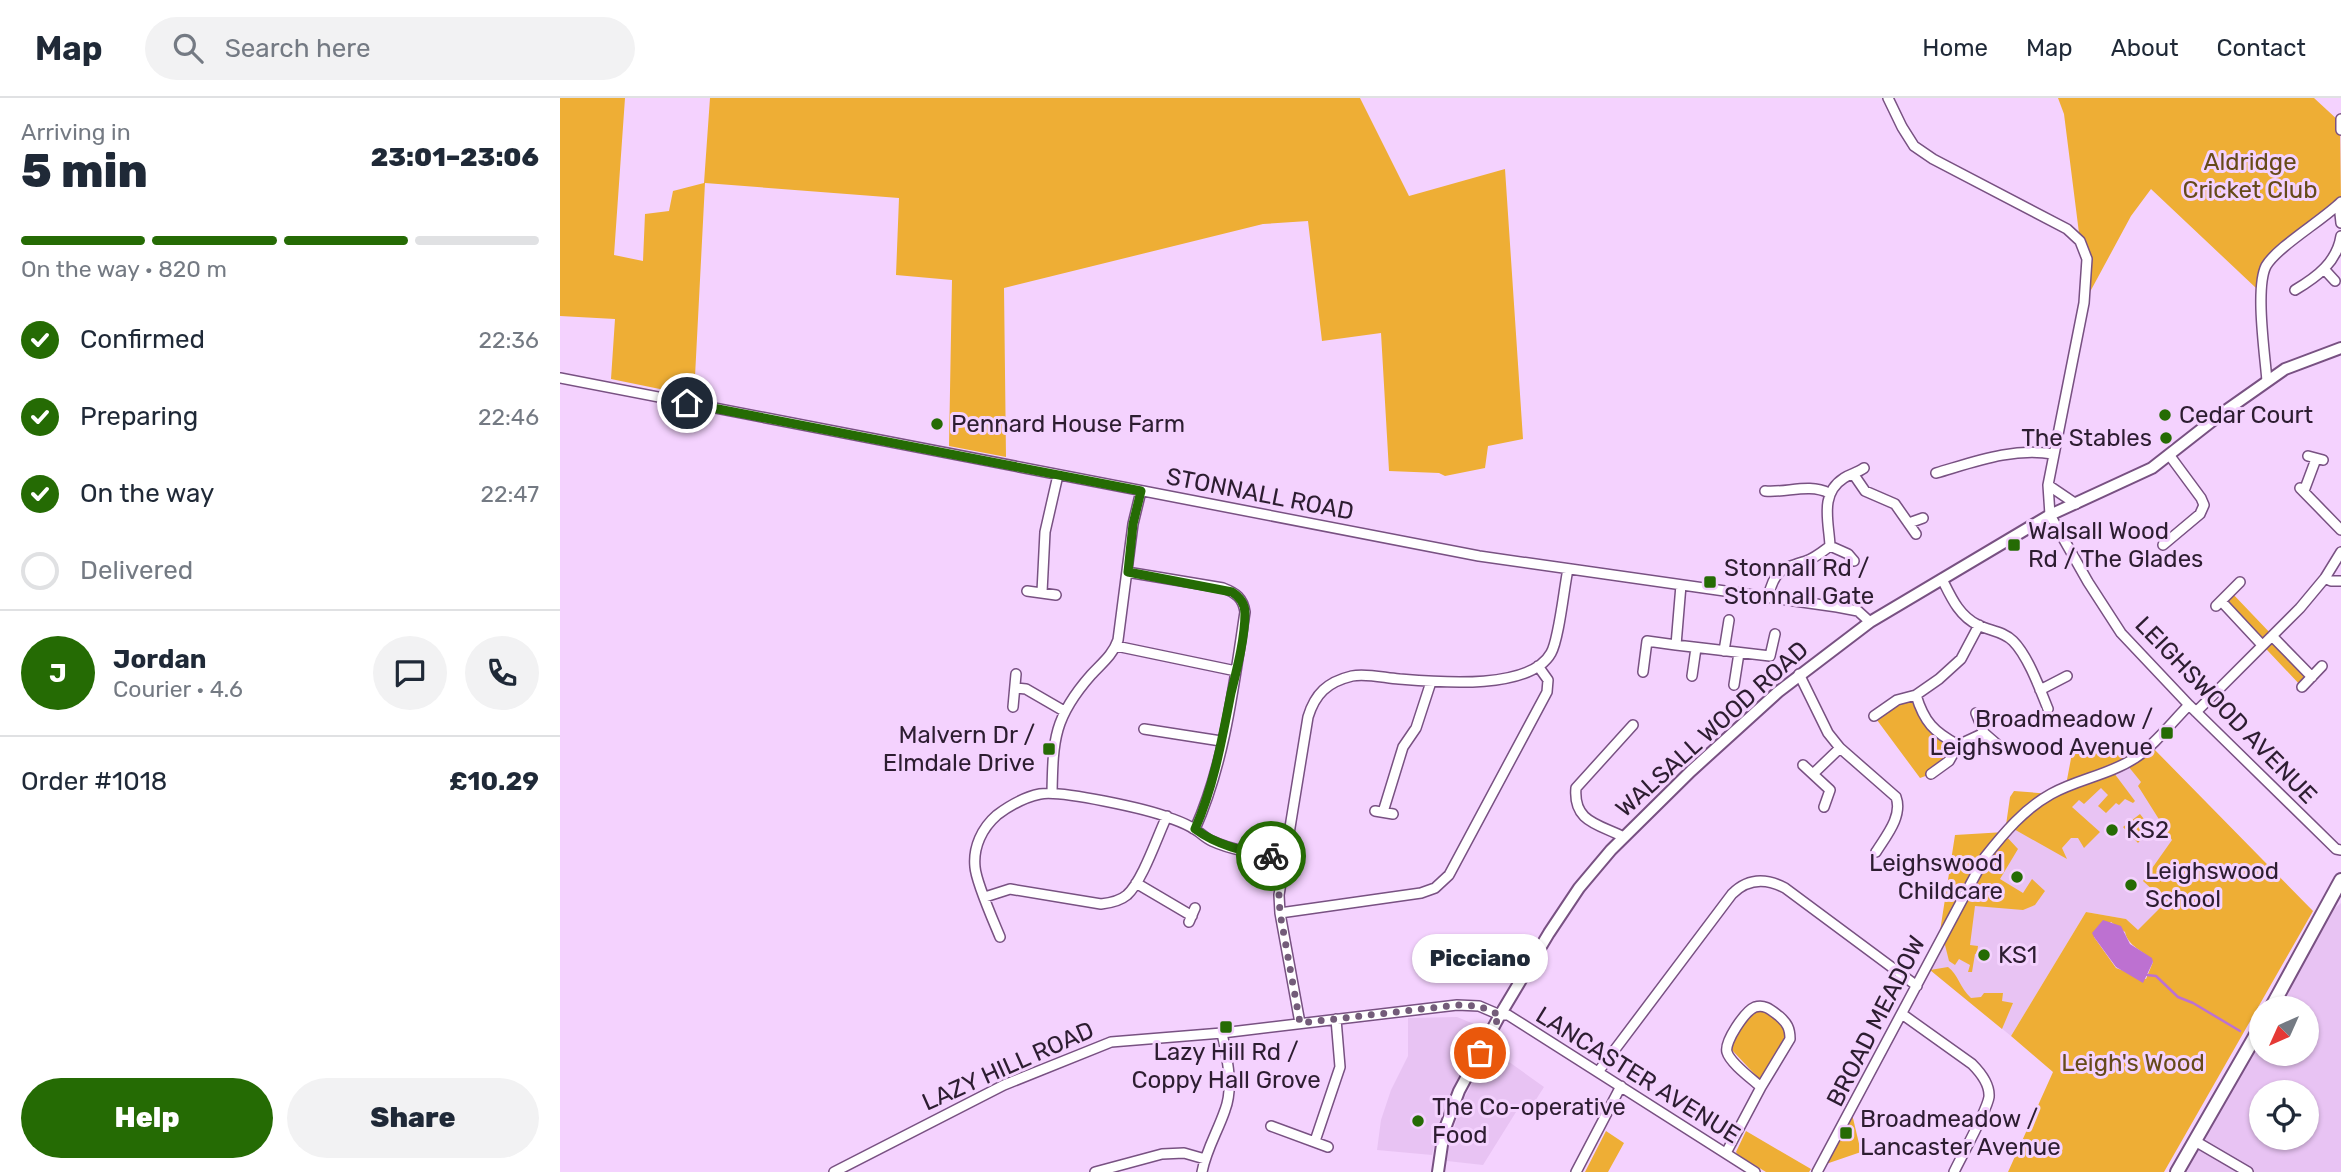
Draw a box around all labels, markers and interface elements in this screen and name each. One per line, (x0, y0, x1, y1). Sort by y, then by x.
search box (145, 17, 635, 80)
text: Map (35, 29, 103, 68)
icon: search (169, 29, 207, 67)
text: Search here (225, 33, 370, 64)
text: Home (1922, 34, 1988, 62)
text: Map (2026, 34, 2073, 62)
text: About (2111, 34, 2179, 62)
text: Contact (2217, 34, 2306, 62)
text: Arriving in (21, 118, 131, 146)
text: 23:01–23:06 (371, 142, 539, 173)
text: 5 min (21, 144, 148, 199)
park label: Aldridge Cricket Club (2182, 148, 2318, 204)
text: On the way · 820 m (21, 255, 227, 283)
icon: check (21, 321, 59, 359)
text: Confirmed (80, 324, 205, 355)
text: 22:36 (478, 326, 539, 354)
pin (657, 373, 717, 433)
icon: home (668, 384, 706, 422)
icon: check (21, 398, 59, 436)
text: Preparing (80, 401, 198, 432)
place label: Cedar Court (2179, 401, 2313, 429)
text: 22:46 (478, 403, 539, 431)
marker: Cedar Court (2157, 407, 2173, 423)
place label: Pennard House Farm (951, 410, 1185, 438)
marker: Pennard House Farm (929, 416, 945, 432)
place label: The Stables (2021, 424, 2152, 452)
marker: The Stables (2158, 430, 2174, 446)
street label: STONNALL ROAD (1164, 462, 1356, 526)
icon: check (21, 475, 59, 513)
text: On the way (80, 478, 214, 509)
text: 22:47 (480, 480, 539, 508)
place label: Walsall Wood Rd / The Glades (2028, 517, 2203, 573)
marker: Walsall Wood Rd / The Glades (2006, 537, 2022, 553)
place label: Stonnall Rd / Stonnall Gate (1724, 554, 1874, 610)
text: Delivered (80, 555, 193, 586)
marker: Stonnall Rd / Stonnall Gate (1702, 574, 1718, 590)
street label: LEIGHSWOOD AVENUE (2129, 611, 2323, 809)
street label: WALSALL WOOD ROAD (1610, 635, 1814, 823)
button: chat (373, 636, 447, 710)
button: phone (465, 636, 539, 710)
text: Jordan (113, 644, 206, 675)
text: J (49, 658, 67, 689)
text: Courier · 4.6 (113, 675, 243, 703)
place label: Broadmeadow / Leighswood Avenue (1930, 705, 2153, 761)
place label: Malvern Dr / Elmdale Drive (883, 721, 1035, 777)
marker: Broadmeadow / Leighswood Avenue (2159, 725, 2175, 741)
marker: Malvern Dr / Elmdale Drive (1041, 741, 1057, 757)
text: Order #1018 (21, 766, 167, 797)
text: £10.29 (449, 766, 539, 797)
place label: KS2 (2126, 816, 2169, 844)
courier (1236, 821, 1306, 891)
marker: KS2 (2104, 822, 2120, 838)
icon: bike (1252, 837, 1290, 875)
place label: Leighswood Childcare (1869, 849, 2003, 905)
place label: Leighswood School (2145, 857, 2279, 913)
marker: Leighswood Childcare (2009, 869, 2025, 885)
marker: Leighswood School (2123, 877, 2139, 893)
street label: BROAD MEADOW (1821, 931, 1931, 1111)
callout: Picciano (1412, 934, 1548, 983)
place label: KS1 (1998, 941, 2037, 969)
text: Picciano (1429, 944, 1531, 972)
marker: KS1 (1976, 947, 1992, 963)
north arrow (2249, 996, 2319, 1066)
map controls (2249, 996, 2319, 1150)
street label: LANCASTER AVENUE (1531, 1001, 1745, 1149)
street label: LAZY HILL ROAD (918, 1016, 1098, 1116)
marker: Lazy Hill Rd / Coppy Hall Grove (1218, 1019, 1234, 1035)
pin (1450, 1023, 1510, 1083)
icon: bag (1461, 1034, 1499, 1072)
place label: Lazy Hill Rd / Coppy Hall Grove (1131, 1038, 1321, 1094)
park label: Leigh's Wood (2061, 1049, 2205, 1077)
button: Help (21, 1078, 273, 1158)
button: Share (287, 1078, 539, 1158)
button: locate (2249, 1080, 2319, 1150)
place label: The Co-operative Food (1432, 1093, 1626, 1149)
place label: Broadmeadow / Lancaster Avenue (1860, 1105, 2061, 1161)
marker: The Co-operative Food (1410, 1113, 1426, 1129)
marker: Broadmeadow / Lancaster Avenue (1838, 1125, 1854, 1141)

